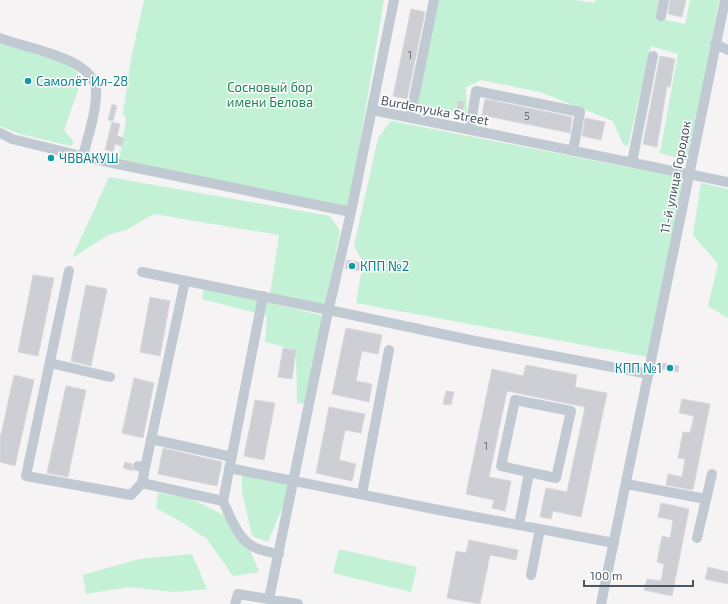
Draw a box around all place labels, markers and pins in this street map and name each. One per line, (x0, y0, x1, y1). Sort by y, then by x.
place label: Самолёт Ил-28 (36, 73, 128, 89)
marker: Самолёт Ил-28 (23, 76, 33, 86)
place label: ЧВВАКУШ (59, 150, 119, 166)
marker: ЧВВАКУШ (46, 153, 56, 163)
place label: КПП №2 (360, 258, 409, 274)
marker: КПП №2 (347, 261, 357, 271)
place label: КПП №1 (615, 360, 662, 376)
marker: КПП №1 (665, 363, 675, 373)

